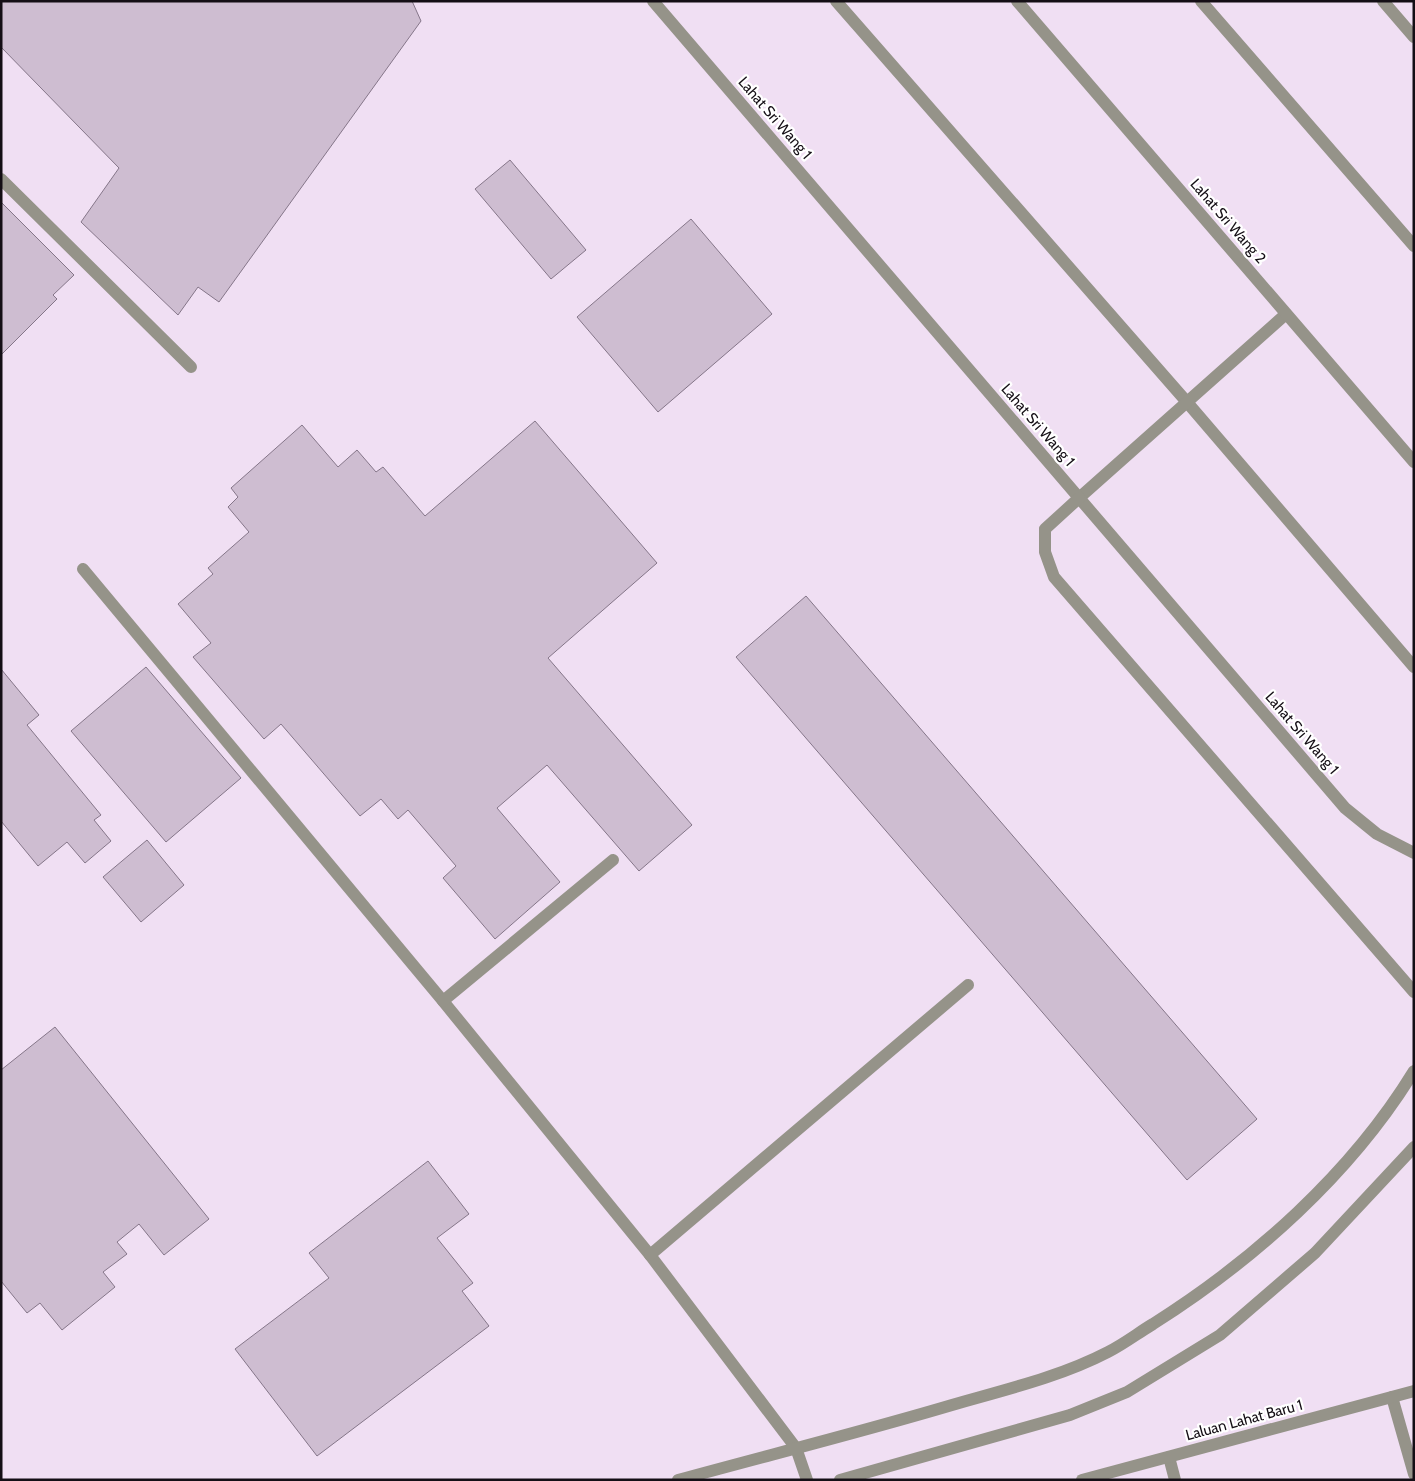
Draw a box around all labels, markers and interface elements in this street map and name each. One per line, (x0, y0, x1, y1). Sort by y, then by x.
street label: Lahat Sri Wang 1 (734, 73, 816, 163)
street label: Lahat Sri Wang 2 (1186, 175, 1270, 267)
street label: Lahat Sri Wang 1 (997, 380, 1079, 470)
street label: Lahat Sri Wang 1 (1261, 688, 1343, 778)
street label: Laluan Lahat Baru 1 (1184, 1396, 1304, 1444)

